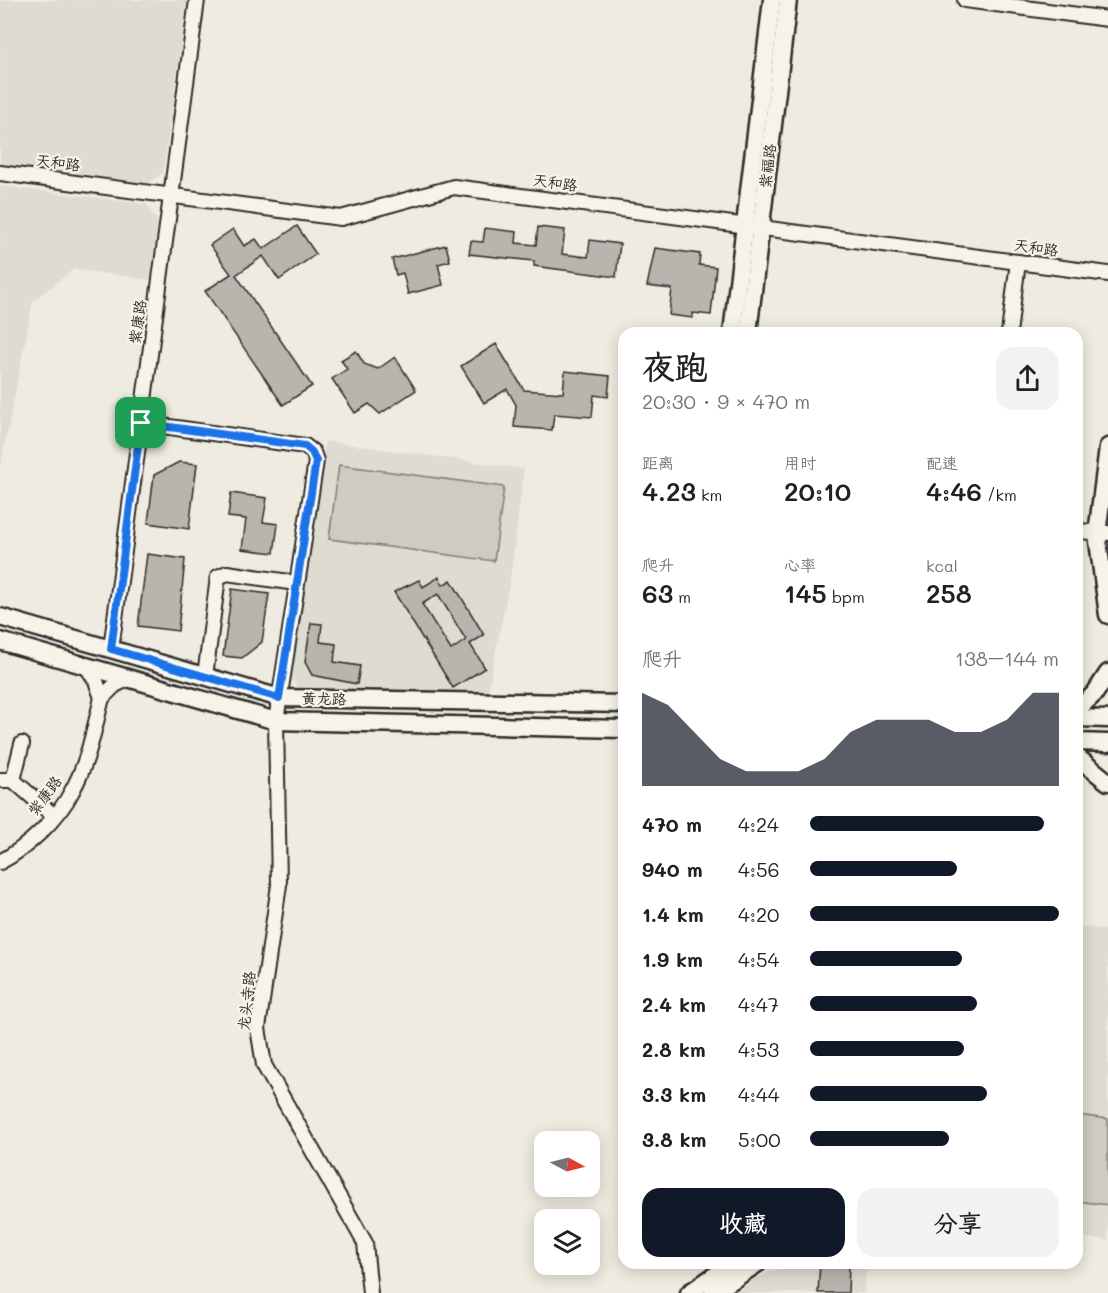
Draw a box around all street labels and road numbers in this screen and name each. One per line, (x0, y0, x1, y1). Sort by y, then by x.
street label: 紫福路 (754, 142, 780, 189)
street label: 天和路 (35, 149, 82, 175)
street label: 天和路 (531, 169, 579, 195)
street label: 天和路 (1012, 234, 1060, 260)
street label: 紫康路 (124, 298, 150, 346)
street label: 黄龙路 (301, 688, 347, 708)
street label: 紫康路 (23, 771, 66, 819)
street label: 龙头寺路 (233, 970, 259, 1032)

